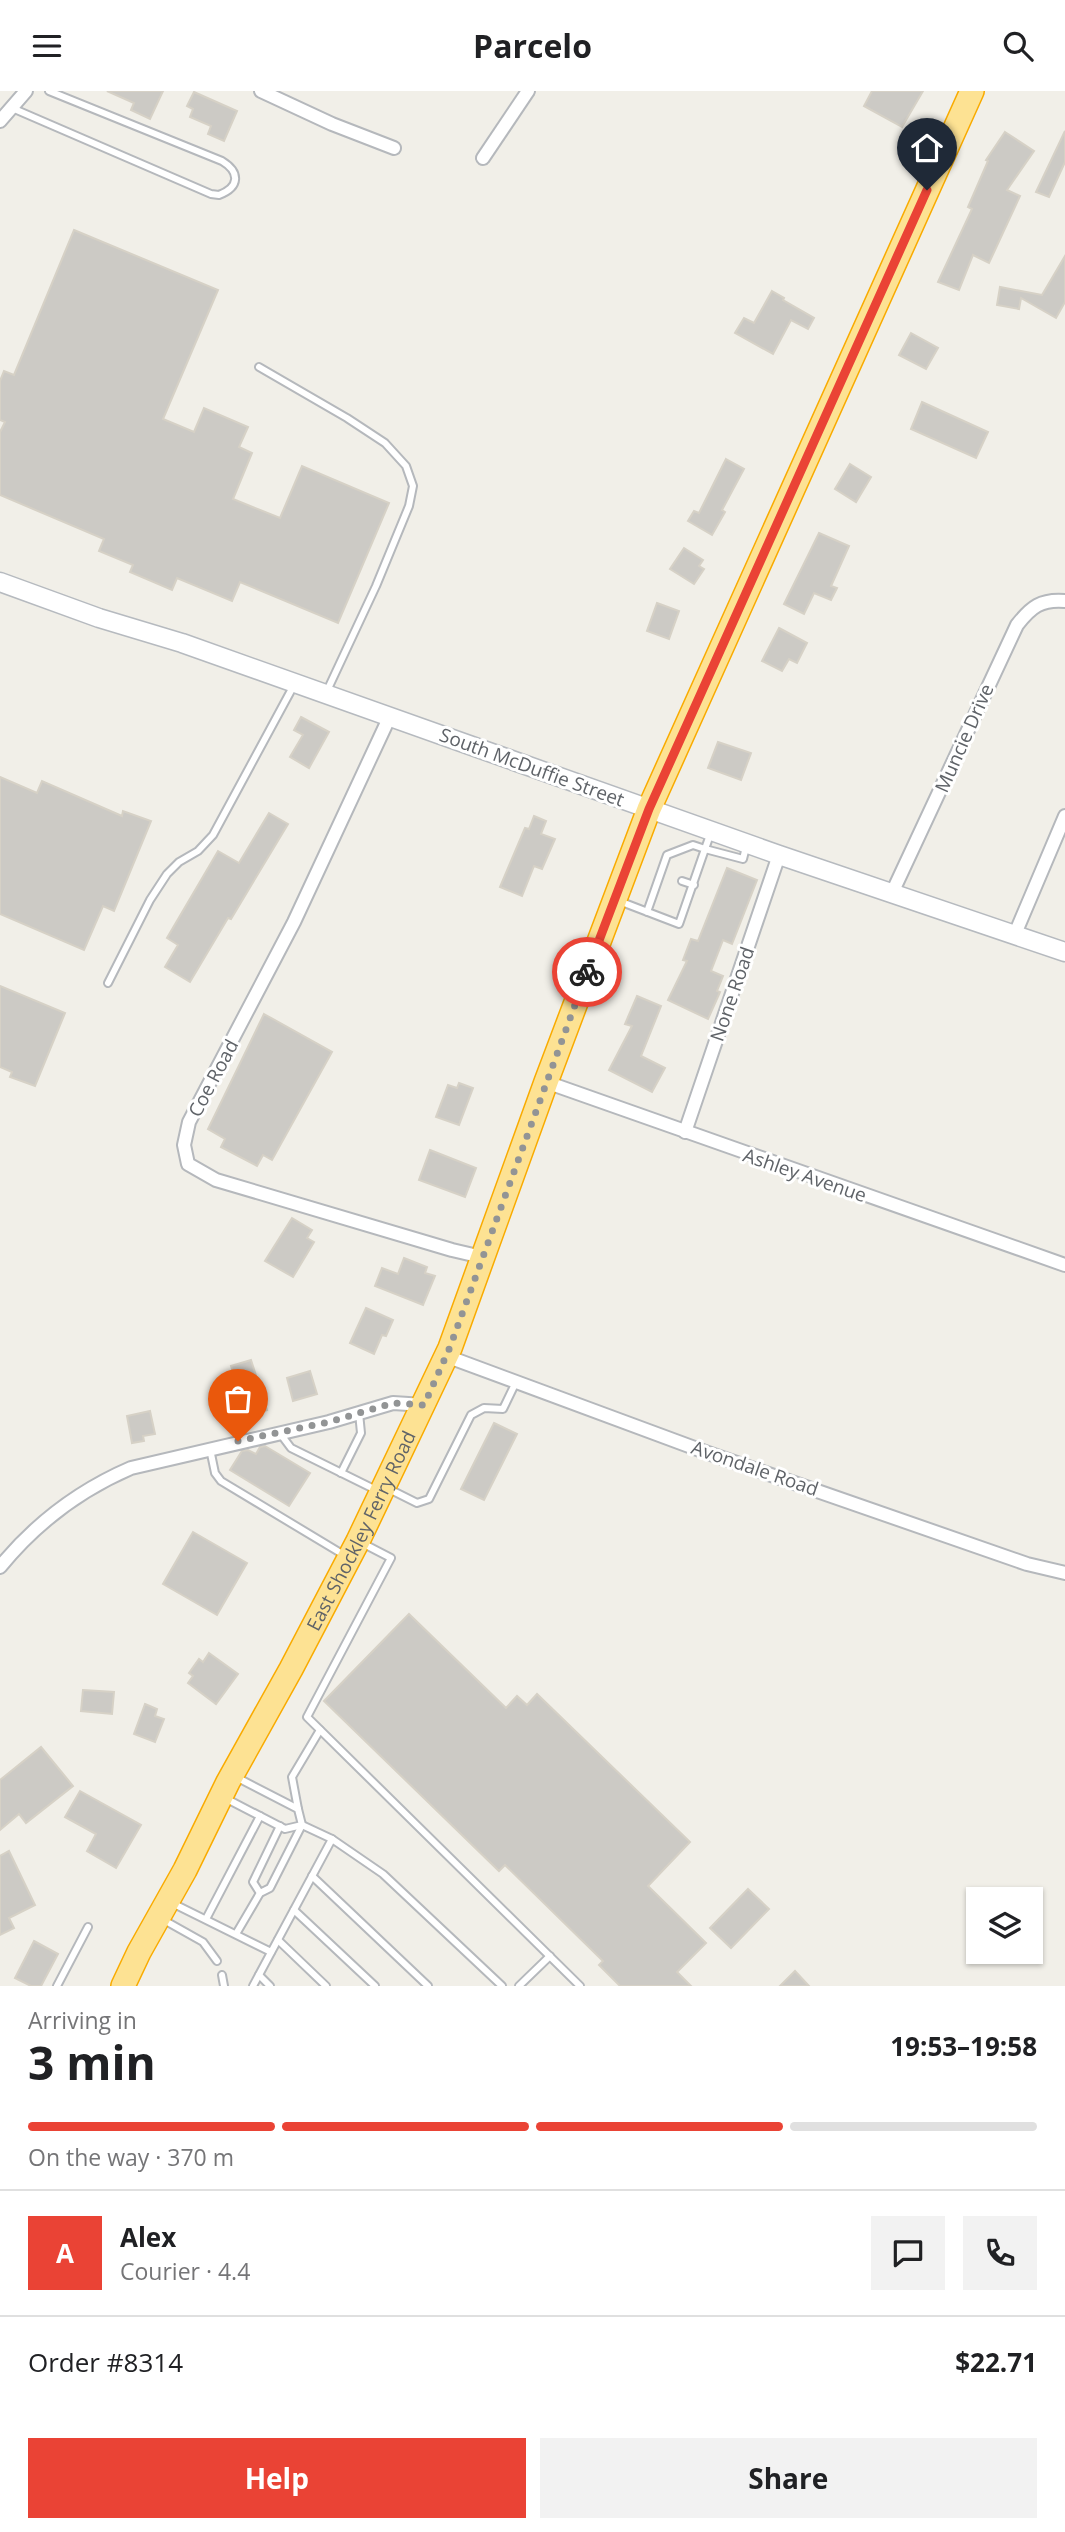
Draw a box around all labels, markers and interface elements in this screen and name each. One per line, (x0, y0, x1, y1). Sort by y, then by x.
text: Parcelo (473, 24, 592, 67)
icon: menu (28, 27, 66, 65)
icon: search (999, 27, 1037, 65)
pin (897, 118, 957, 190)
icon: home (908, 129, 946, 167)
street label: Muncie Drive (928, 680, 1000, 796)
street label: South McDuffie Street (436, 721, 628, 813)
courier (552, 937, 622, 1007)
street label: None Road (704, 943, 760, 1045)
icon: bike (568, 953, 606, 991)
street label: Coe Road (182, 1035, 244, 1121)
street label: Ashley Avenue (740, 1142, 870, 1208)
pin (208, 1369, 268, 1441)
icon: bag (219, 1380, 257, 1418)
street label: East Shockley Ferry Road (300, 1426, 422, 1635)
street label: Avondale Road (688, 1434, 822, 1502)
map controls (966, 1887, 1043, 1964)
button: layers (966, 1887, 1043, 1964)
text: Arriving in (28, 2004, 137, 2036)
text: 19:53–19:58 (890, 2028, 1037, 2064)
text: 3 min (28, 2031, 156, 2093)
text: On the way · 370 m (28, 2141, 234, 2173)
button: chat (871, 2216, 945, 2290)
button: phone (963, 2216, 1037, 2290)
text: Alex (120, 2219, 176, 2255)
text: A (56, 2235, 74, 2271)
text: Courier · 4.4 (120, 2255, 250, 2287)
text: Order #8314 (28, 2344, 183, 2380)
text: $22.71 (955, 2344, 1037, 2380)
button: Help (28, 2438, 526, 2518)
button: Share (540, 2438, 1037, 2518)

